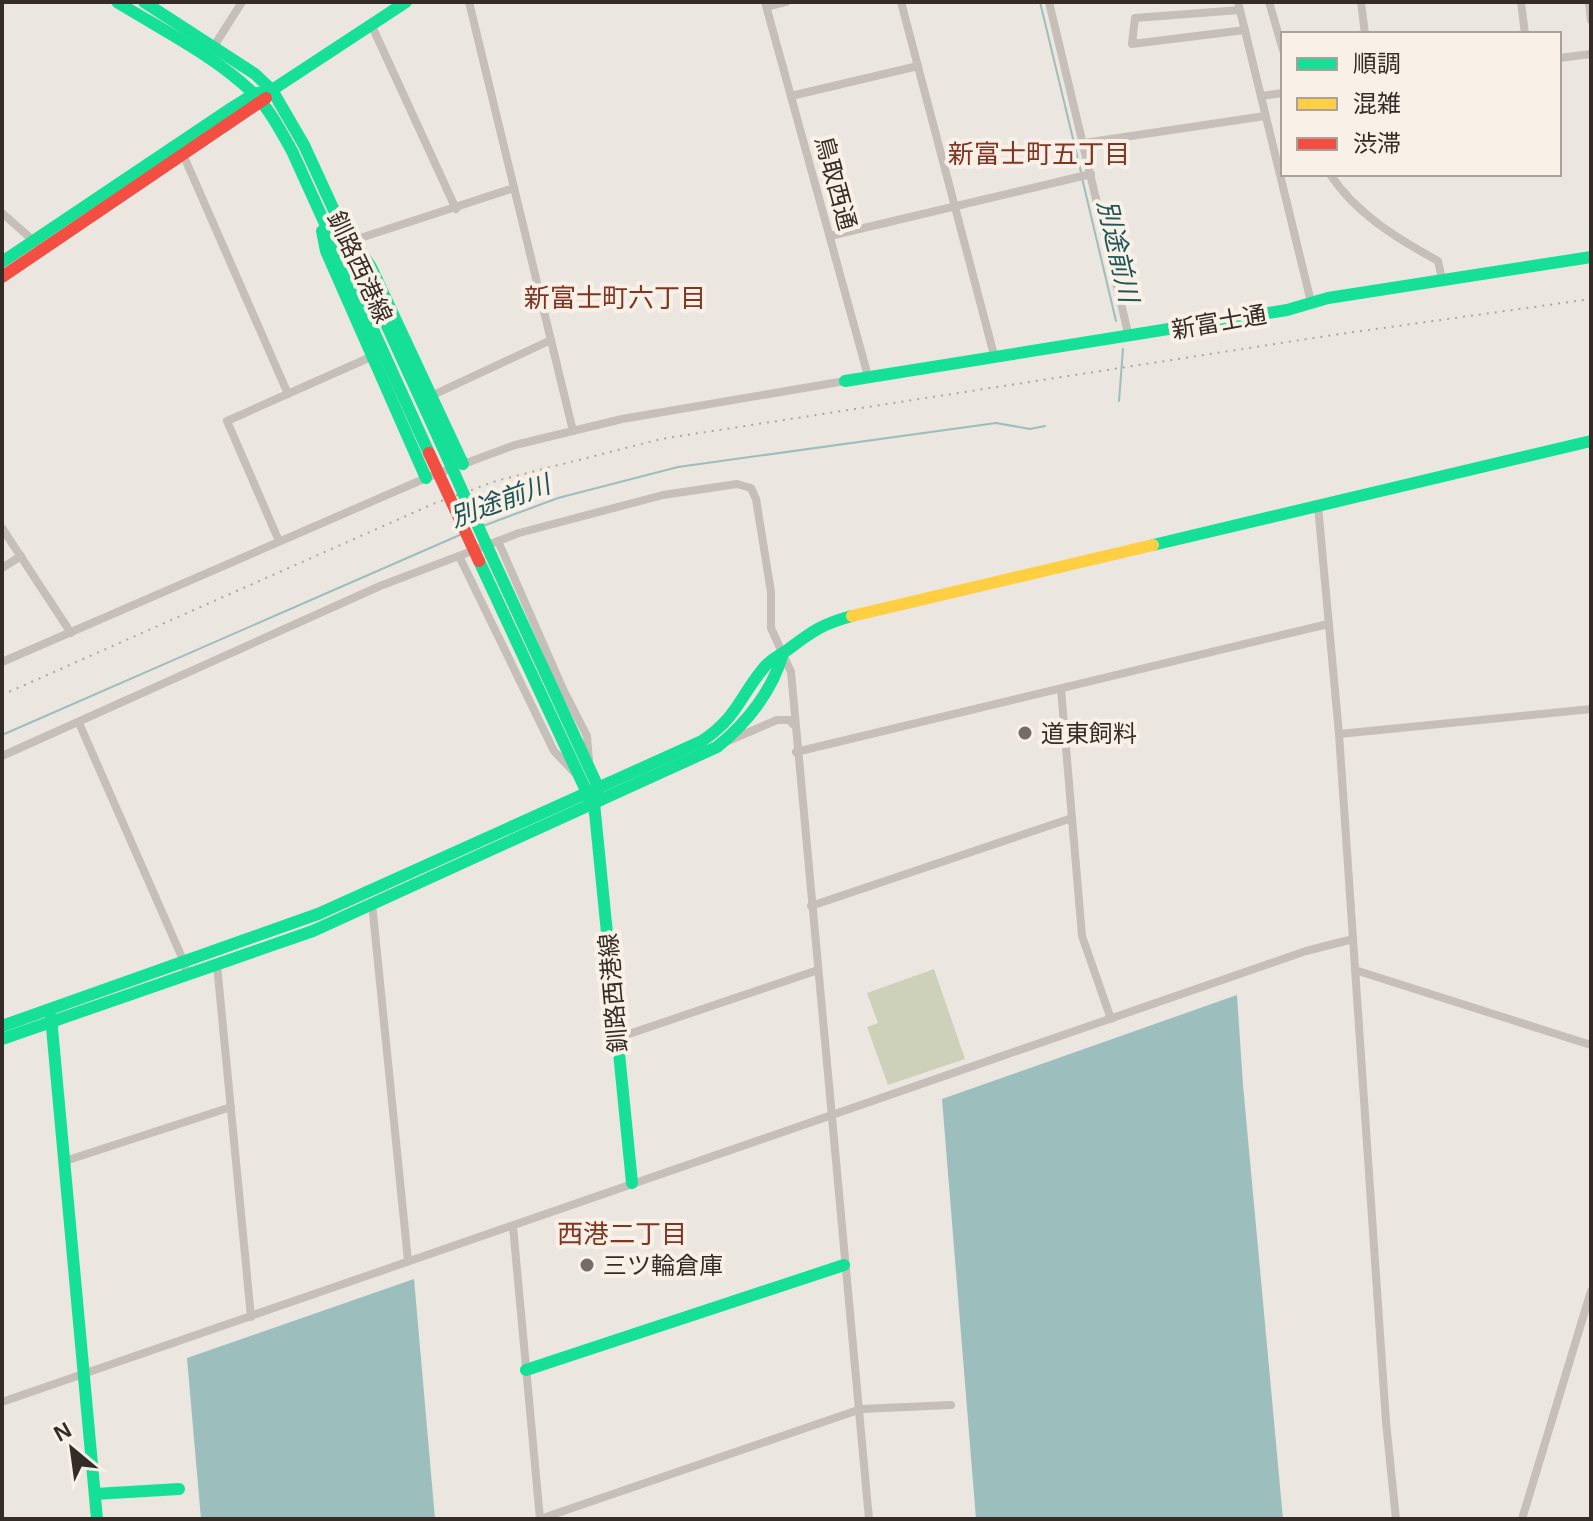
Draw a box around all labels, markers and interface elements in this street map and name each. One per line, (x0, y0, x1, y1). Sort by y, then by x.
legend (1281, 32, 1561, 176)
text: 順調 (1353, 50, 1401, 77)
text: 混雑 (1353, 90, 1401, 117)
text: 渋滞 (1353, 130, 1401, 157)
street label: 鳥取西通 (811, 133, 861, 233)
district label: 新富士町五丁目 (948, 139, 1130, 169)
water label: 別途前川 (1092, 197, 1145, 308)
street label: 釧路西港線 (322, 207, 398, 327)
district label: 新富士町六丁目 (524, 283, 706, 313)
street label: 新富士通 (1169, 300, 1269, 344)
water label: 別途前川 (446, 468, 557, 533)
place label: 道東飼料 (1041, 720, 1137, 747)
marker: 道東飼料 (1016, 724, 1034, 742)
street label: 釧路西港線 (594, 932, 632, 1054)
district label: 西港二丁目 (557, 1219, 687, 1249)
place label: 三ツ輪倉庫 (603, 1252, 723, 1279)
marker: 三ツ輪倉庫 (578, 1256, 596, 1274)
north arrow (32, 1409, 112, 1489)
text: N (50, 1417, 76, 1447)

